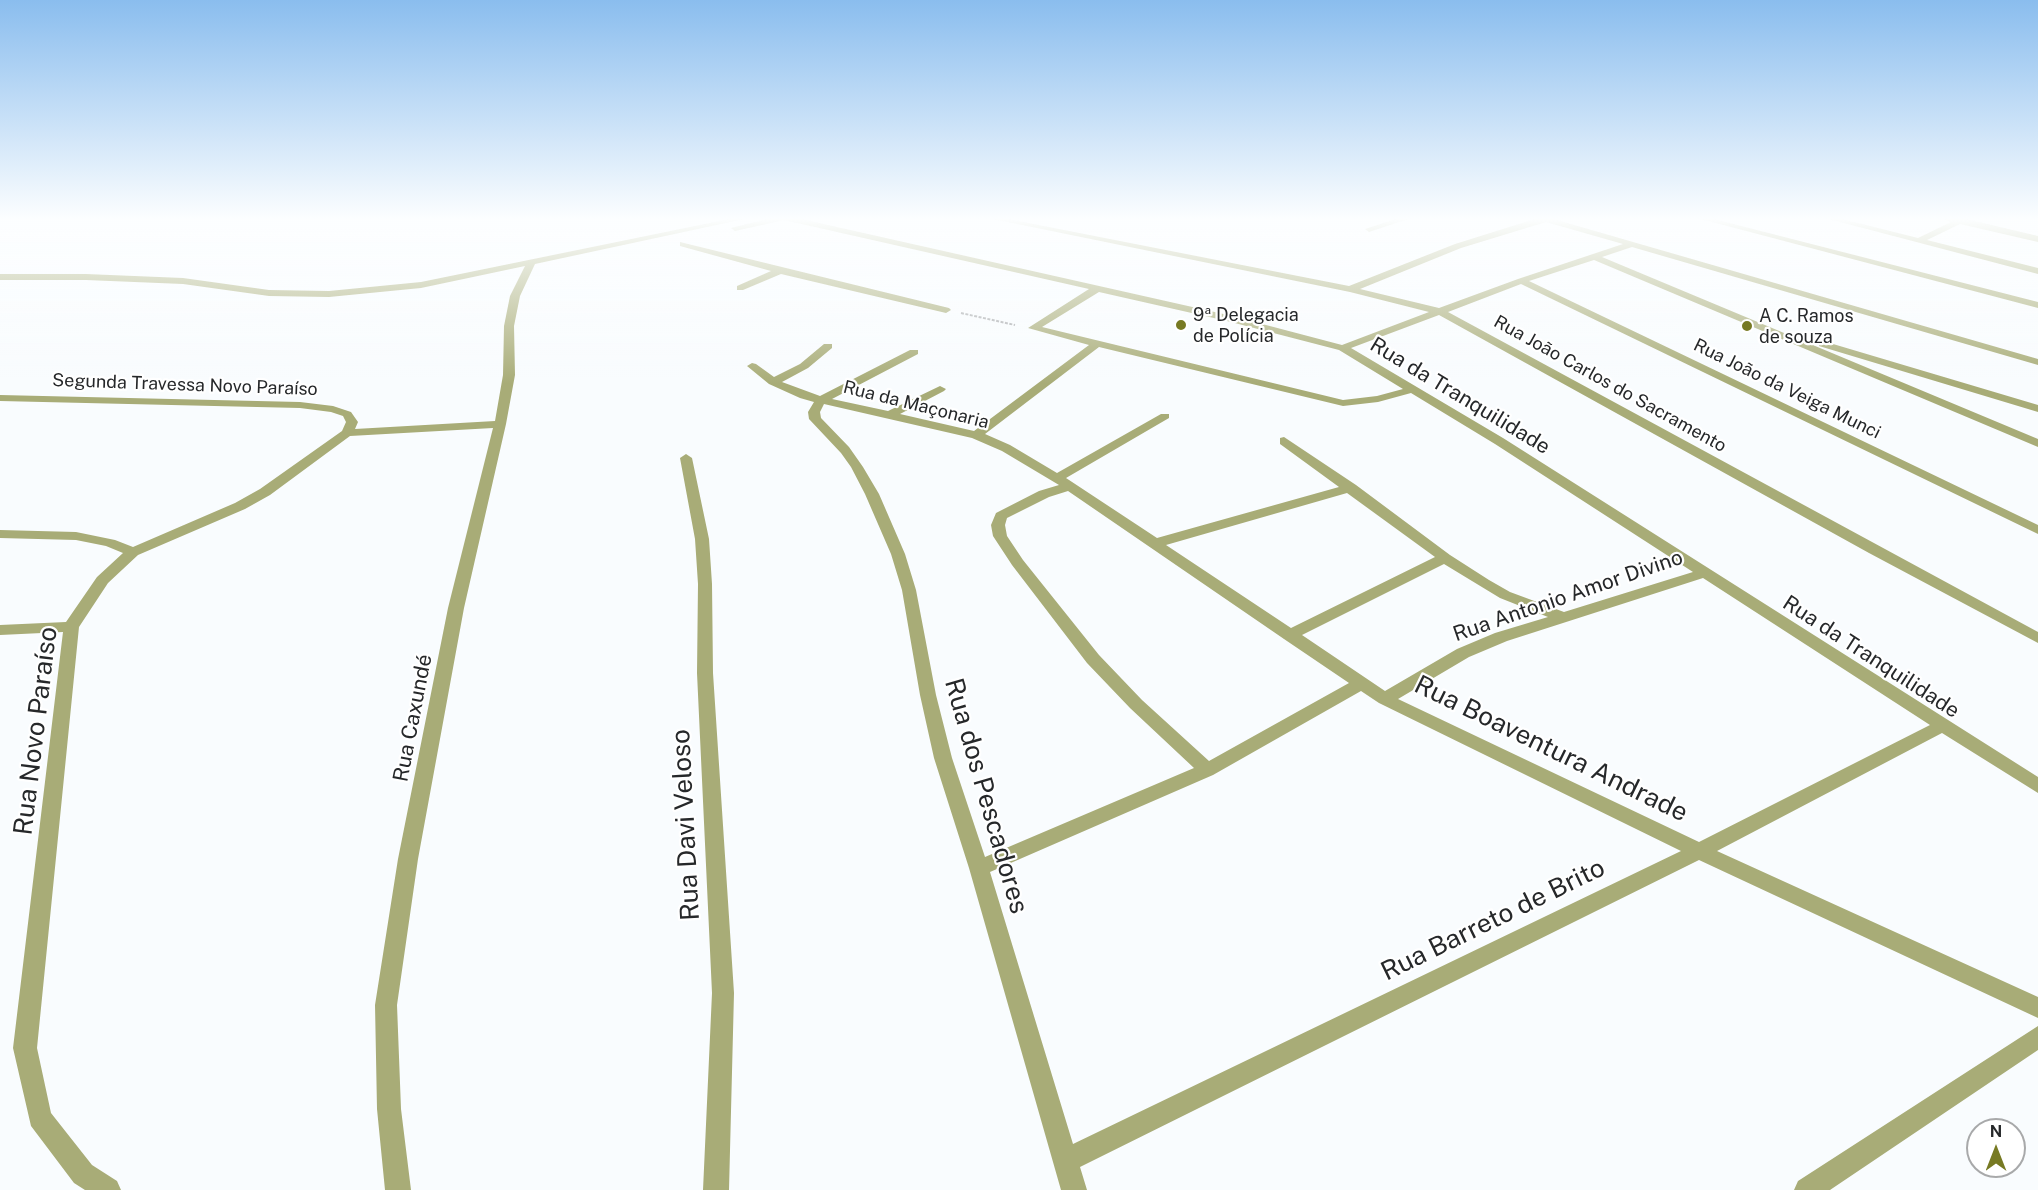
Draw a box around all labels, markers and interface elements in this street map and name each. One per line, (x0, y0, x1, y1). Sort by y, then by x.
place label: 9ª Delegacia de Polícia (1193, 304, 1299, 346)
place label: A C. Ramos de souza (1759, 305, 1854, 348)
street label: Rua João Carlos do Sacramento (1490, 311, 1730, 457)
marker: 9ª Delegacia de Polícia (1174, 318, 1188, 332)
marker: A C. Ramos de souza (1740, 319, 1754, 333)
street label: Rua da Tranquilidade (1365, 332, 1555, 460)
street label: Rua João da Veiga Munci (1690, 334, 1884, 444)
street label: Segunda Travessa Novo Paraíso (52, 370, 318, 400)
street label: Rua da Maçonaria (841, 376, 991, 434)
street label: Rua Antonio Amor Divino (1450, 545, 1686, 647)
street label: Rua da Tranquilidade (1778, 590, 1964, 724)
street label: Rua Novo Paraíso (8, 625, 64, 837)
street label: Rua Caxundé (388, 652, 438, 784)
street label: Rua Boaventura Andrade (1409, 669, 1693, 829)
street label: Rua dos Pescadores (937, 675, 1035, 917)
street label: Rua Davi Veloso (665, 728, 707, 922)
street label: Rua Barreto de Brito (1376, 852, 1610, 988)
north arrow (1966, 1118, 2026, 1178)
text: N (1990, 1122, 2002, 1141)

